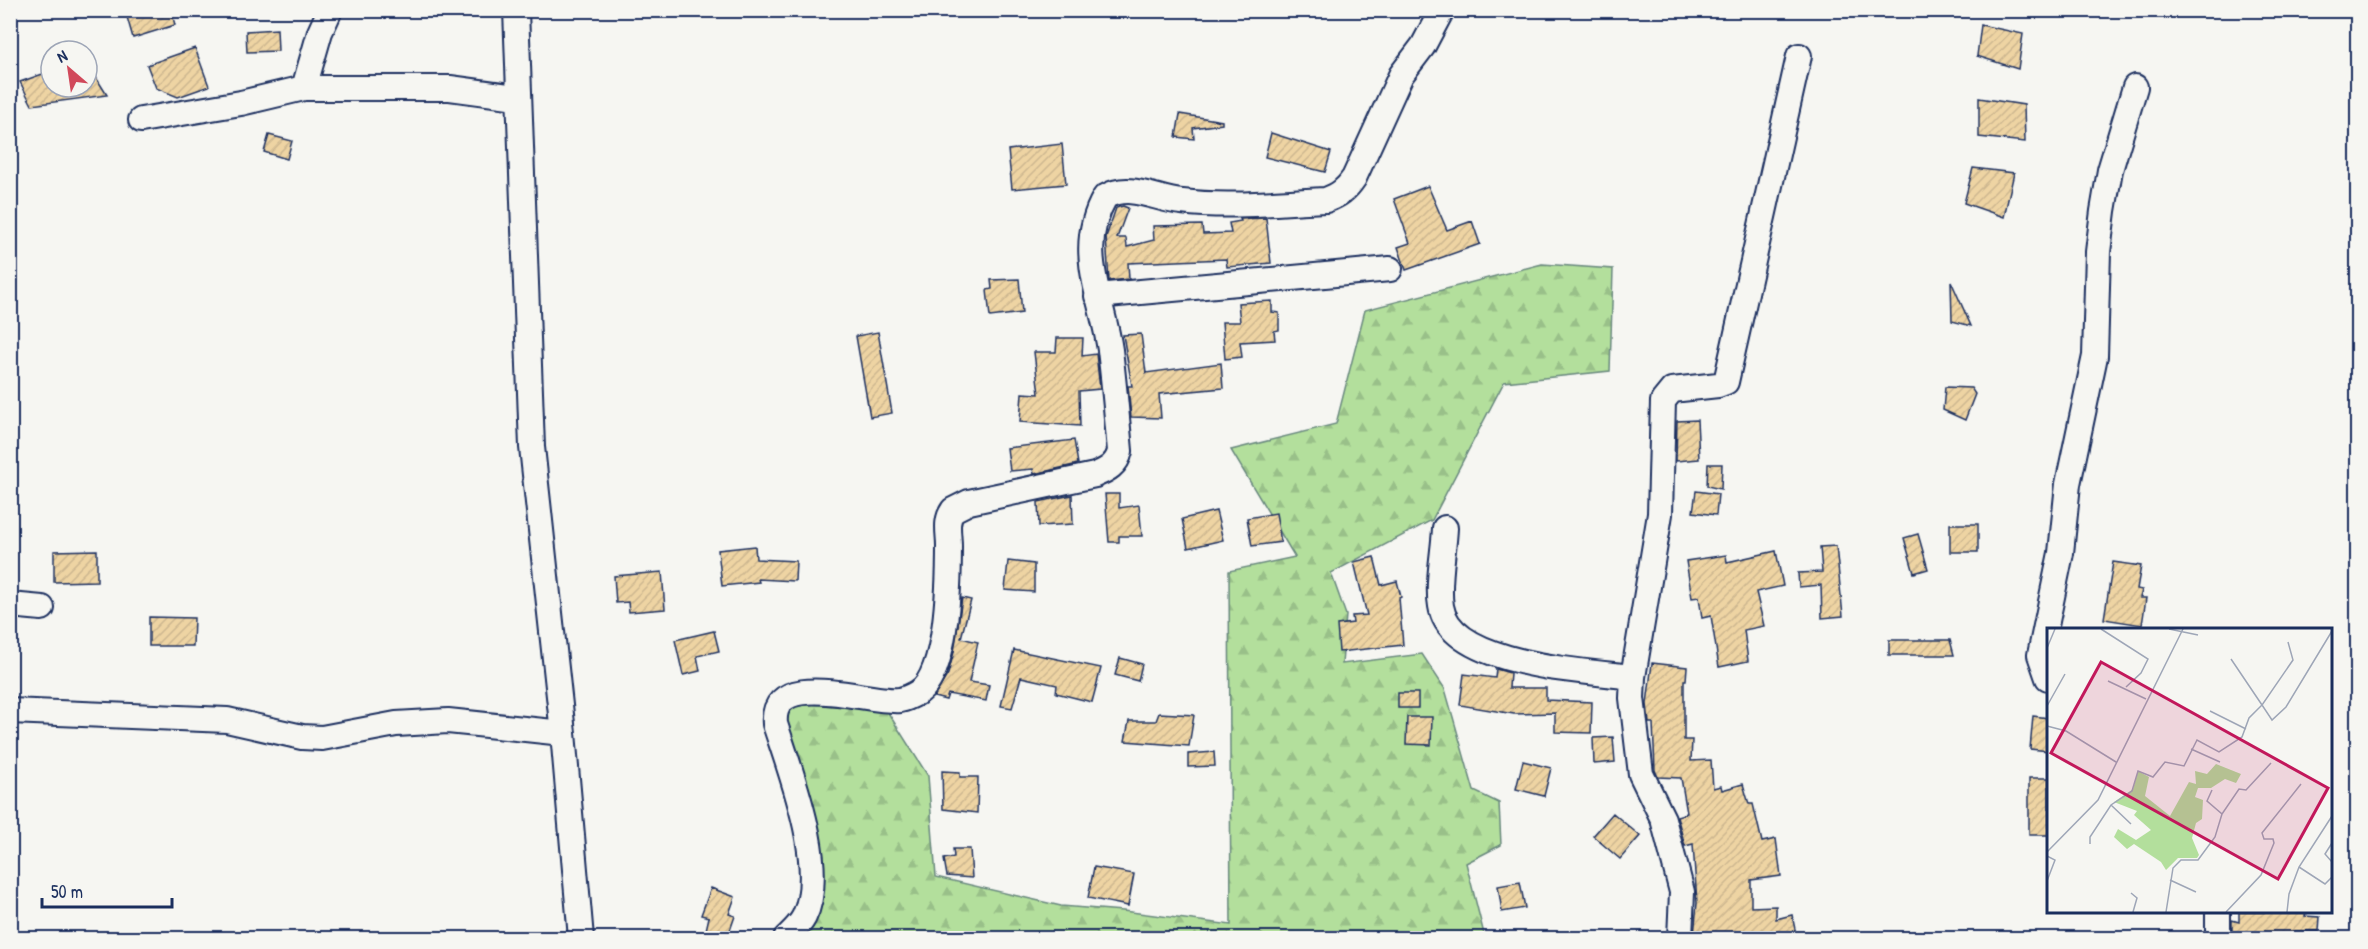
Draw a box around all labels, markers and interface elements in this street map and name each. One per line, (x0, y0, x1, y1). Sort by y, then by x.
north arrow (39, 39, 99, 99)
text: N (53, 44, 71, 68)
inset map (2047, 628, 2332, 913)
scale bar (42, 871, 172, 909)
text: 50 m (51, 879, 83, 904)

